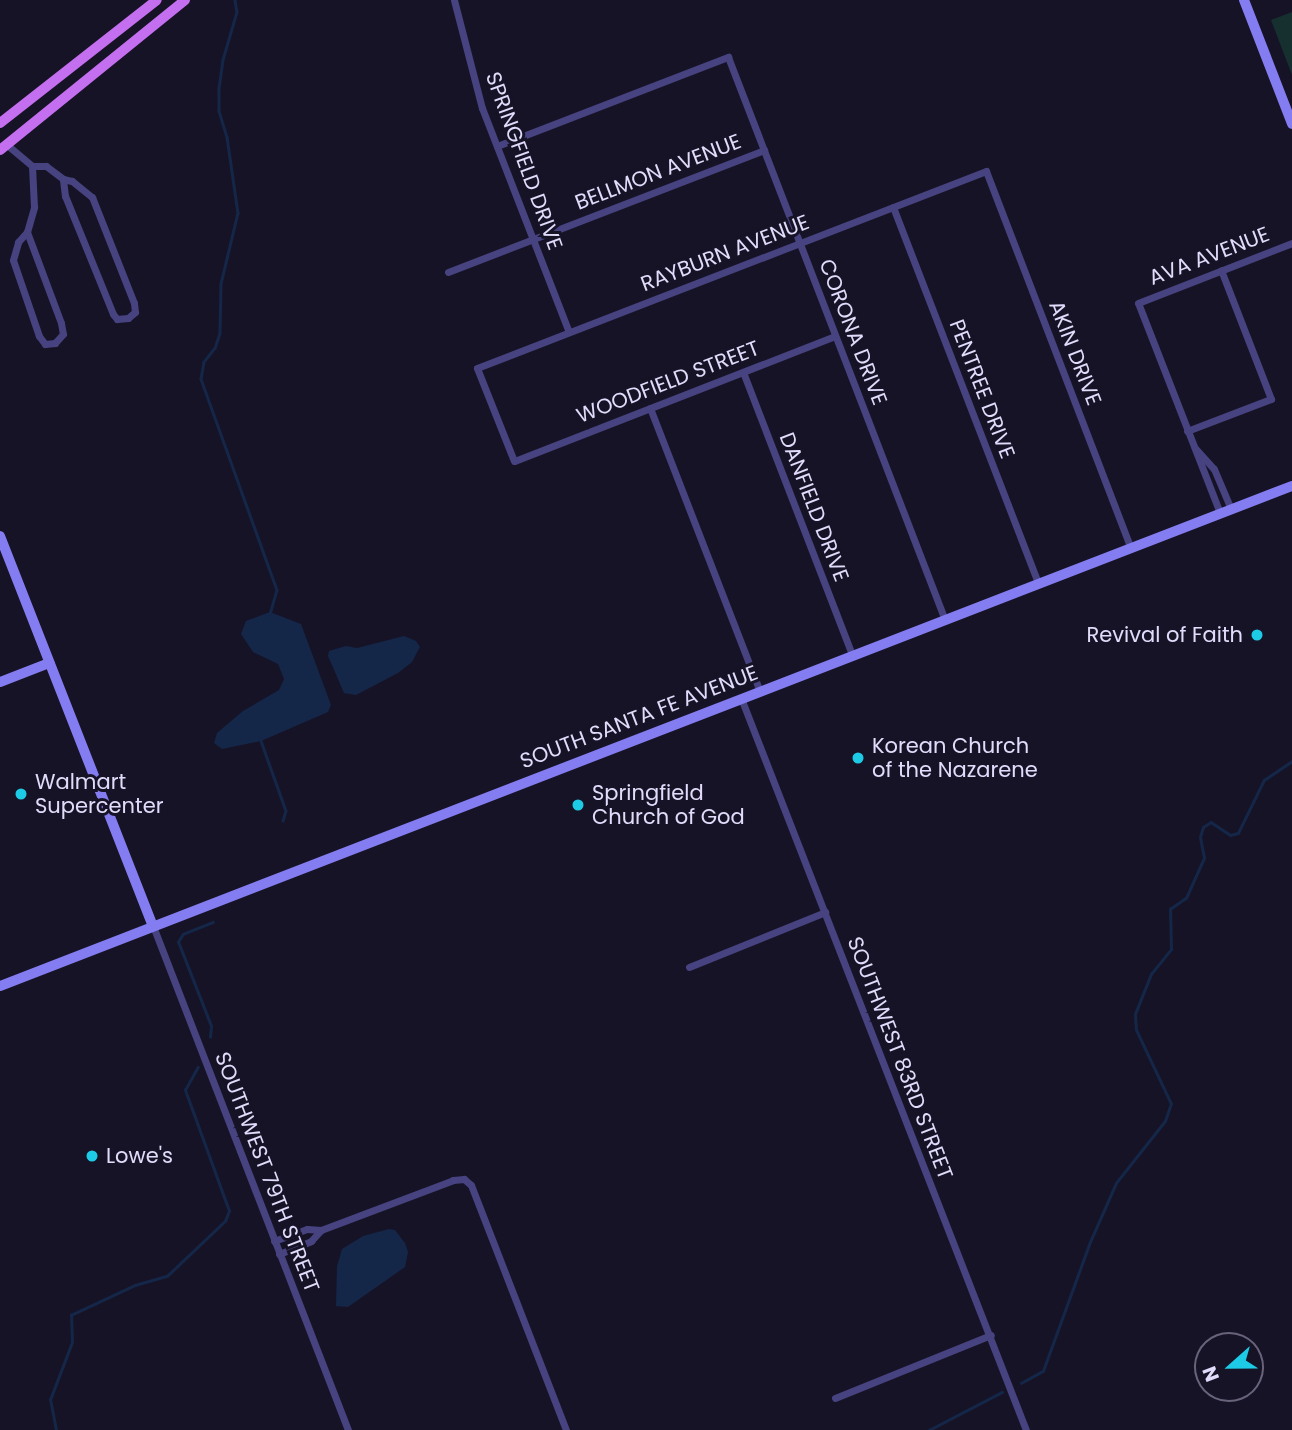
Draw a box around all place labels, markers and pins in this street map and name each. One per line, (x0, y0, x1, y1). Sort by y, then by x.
place label: Revival of Faith (1087, 622, 1243, 648)
marker: Revival of Faith (1249, 627, 1265, 643)
place label: Korean Church of the Nazarene (872, 733, 1038, 783)
marker: Korean Church of the Nazarene (850, 750, 866, 766)
place label: Walmart Supercenter (35, 769, 164, 819)
place label: Springfield Church of God (592, 780, 745, 830)
marker: Walmart Supercenter (13, 786, 29, 802)
marker: Springfield Church of God (570, 797, 586, 813)
place label: Lowe's (106, 1143, 173, 1169)
marker: Lowe's (84, 1148, 100, 1164)

